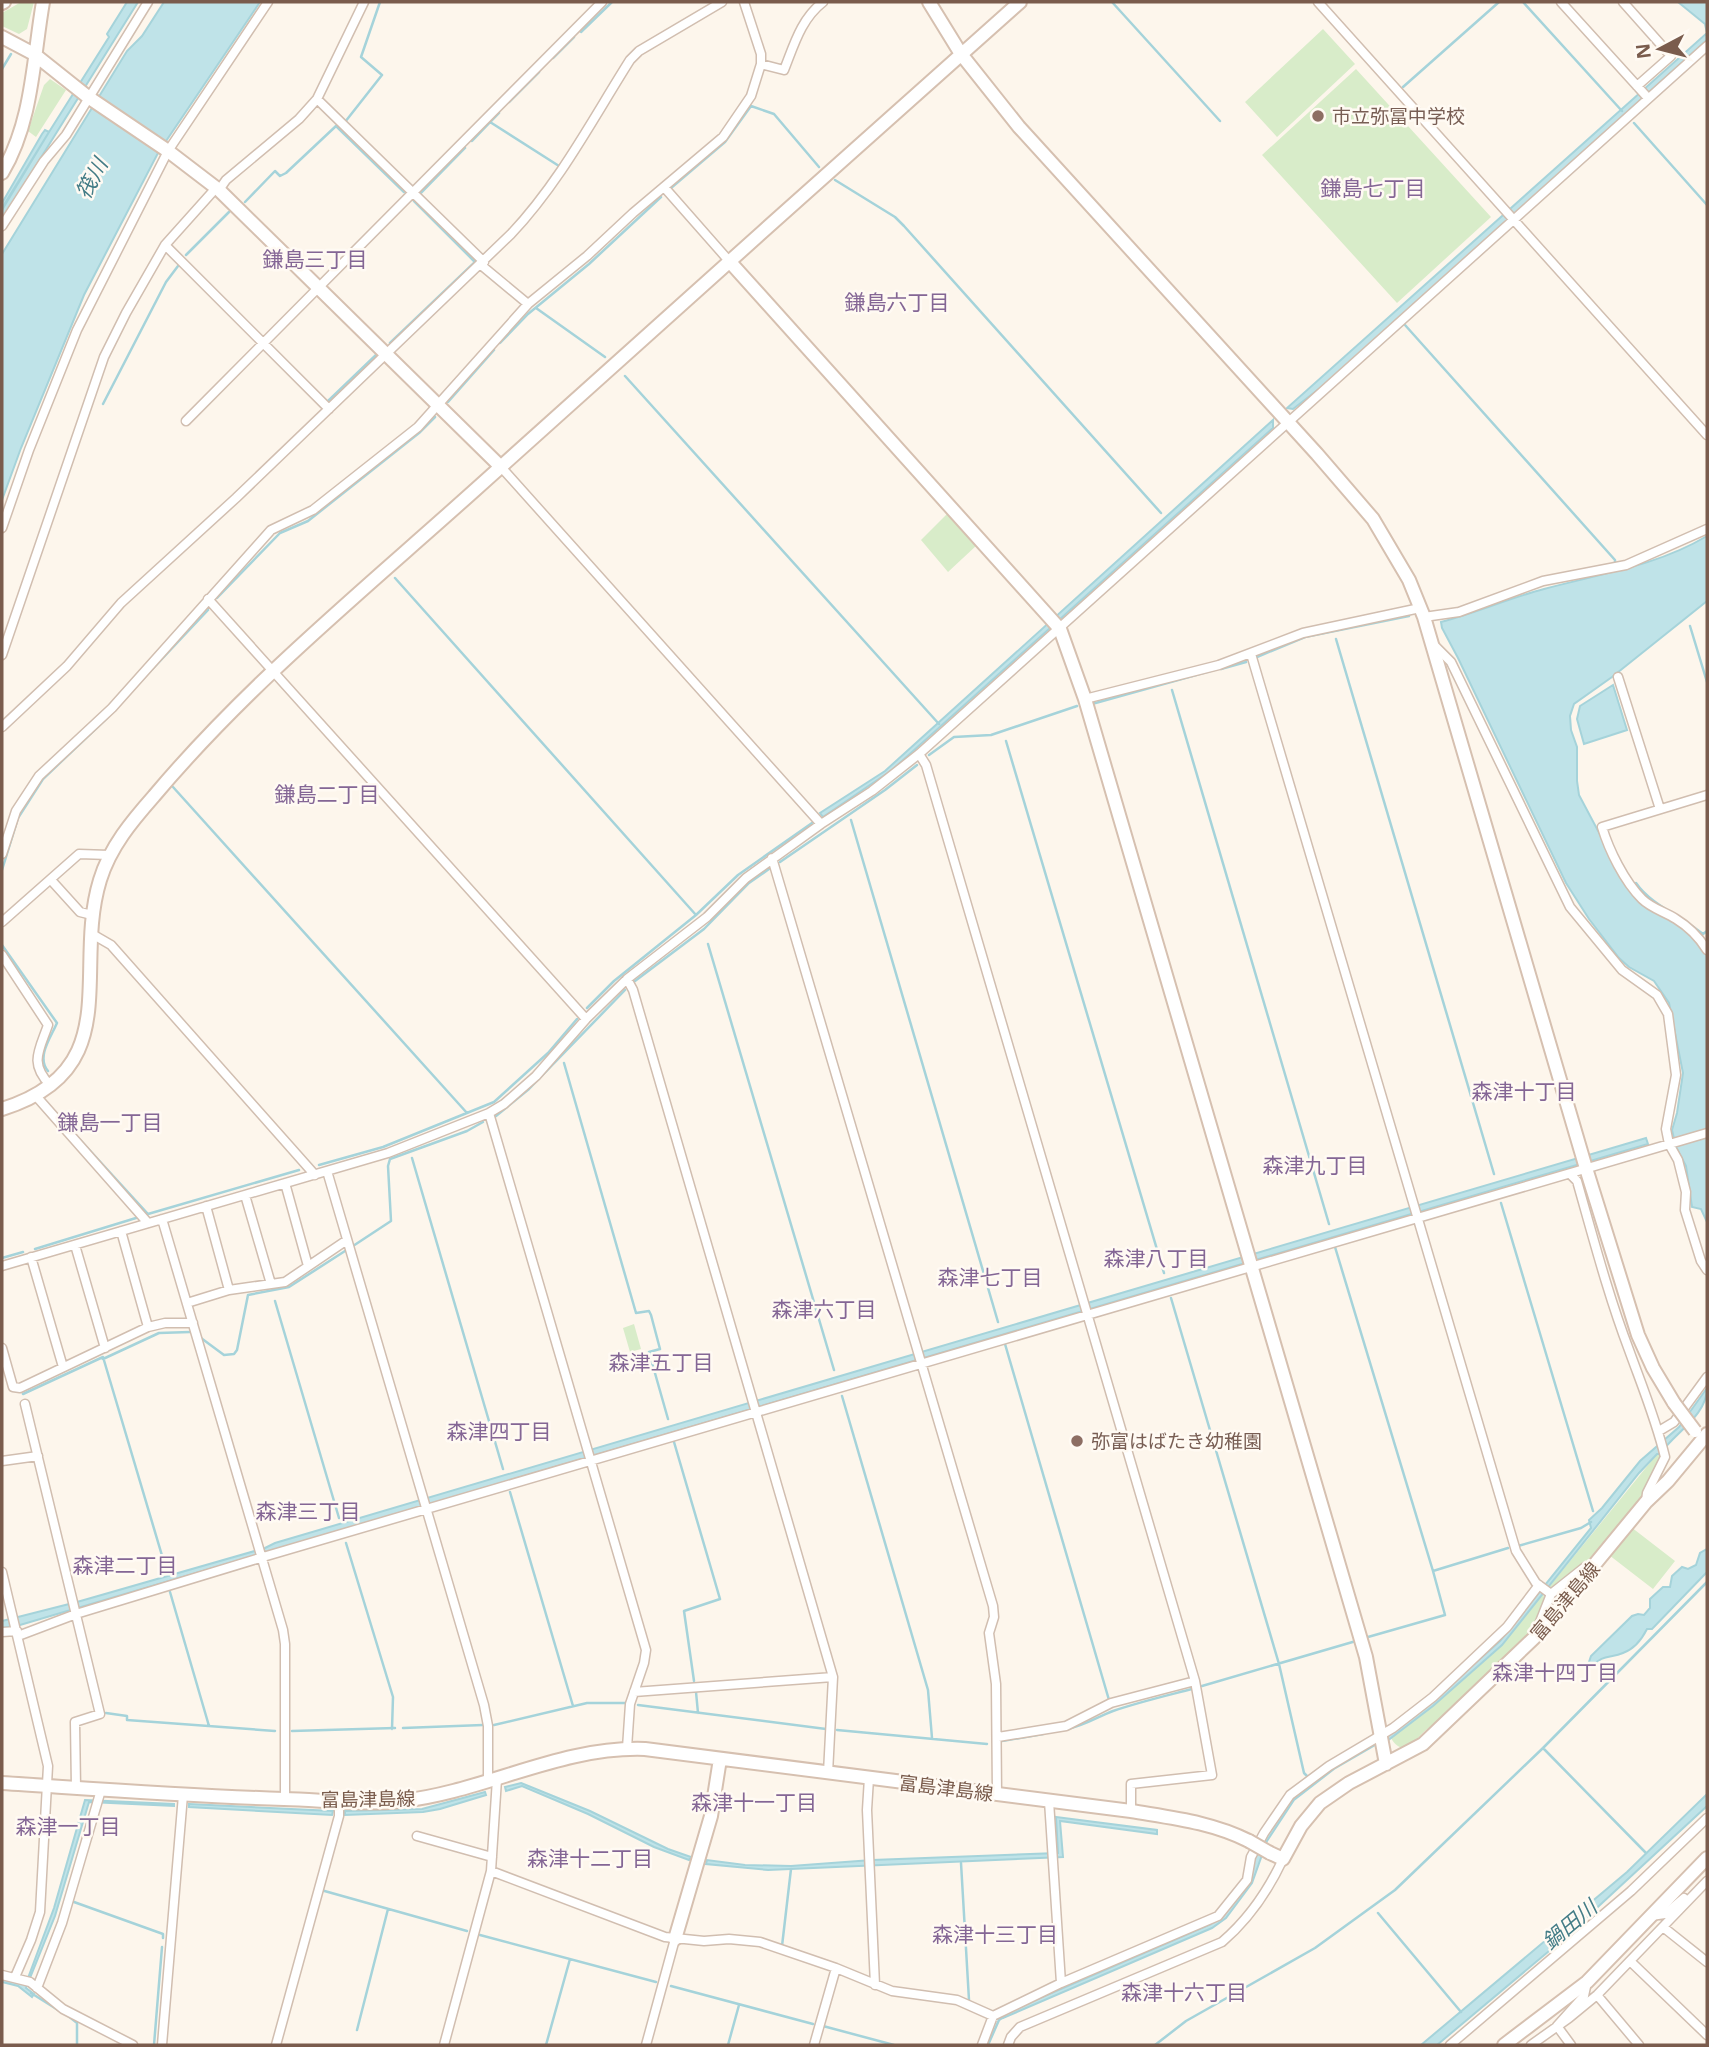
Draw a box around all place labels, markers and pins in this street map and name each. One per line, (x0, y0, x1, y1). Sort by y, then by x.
place label: 市立弥冨中学校 (1332, 103, 1465, 129)
marker: 市立弥冨中学校 (1310, 108, 1326, 124)
place label: 弥富はばたき幼稚園 (1091, 1428, 1262, 1454)
marker: 弥富はばたき幼稚園 (1069, 1433, 1085, 1449)

